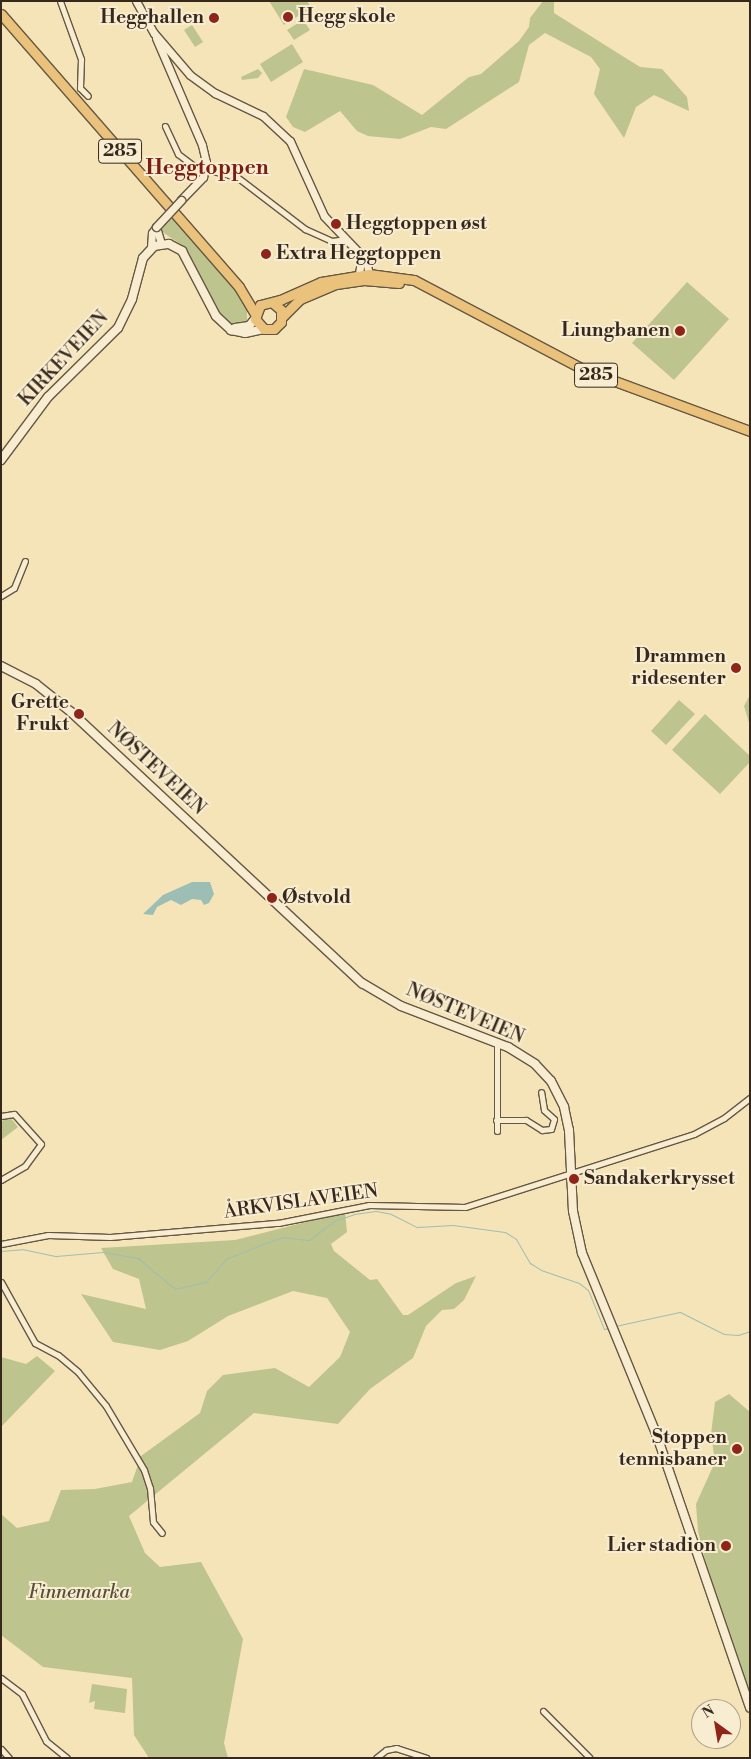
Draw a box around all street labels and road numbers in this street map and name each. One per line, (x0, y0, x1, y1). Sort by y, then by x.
road number: 285 (98, 136, 142, 166)
street label: KIRKEVEIEN (14, 307, 114, 411)
road number: 285 (574, 360, 618, 390)
street label: NØSTEVEIEN (102, 718, 210, 820)
street label: NØSTEVEIEN (403, 979, 527, 1049)
street label: ÅRKVISLAVEIEN (222, 1180, 380, 1224)

